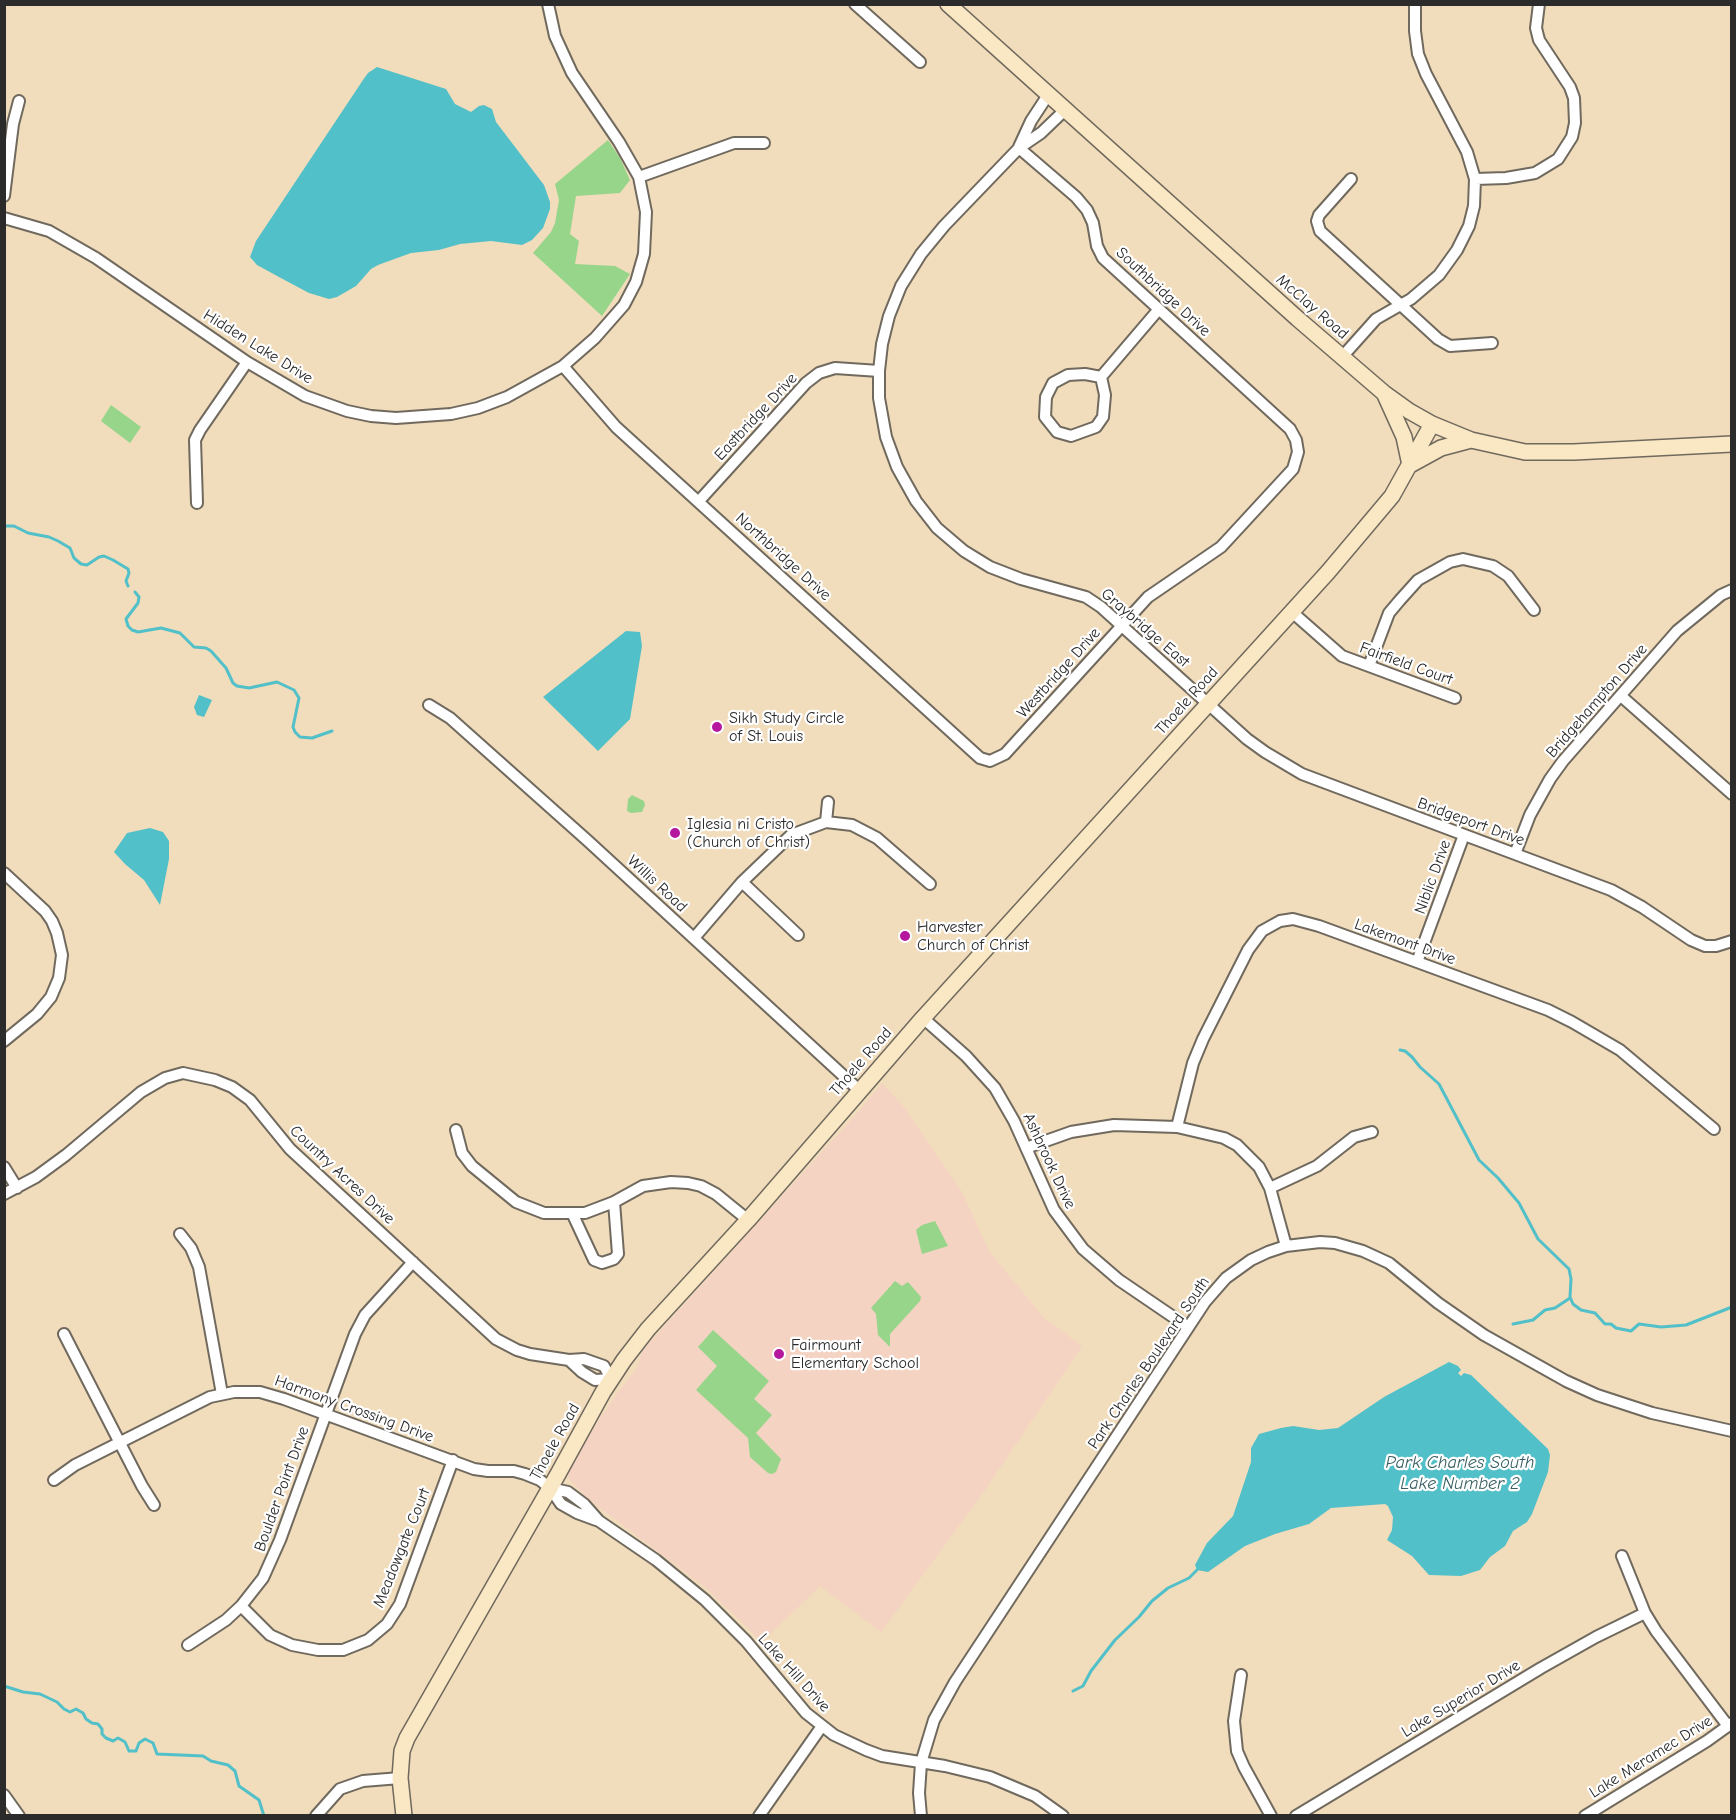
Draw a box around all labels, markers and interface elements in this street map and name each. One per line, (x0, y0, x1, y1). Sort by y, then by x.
street label: Southbridge Drive (1112, 243, 1214, 341)
street label: McClay Road (1272, 270, 1352, 344)
street label: Hidden Lake Drive (200, 306, 316, 388)
street label: Eastbridge Drive (711, 369, 801, 465)
street label: Northbridge Drive (731, 509, 835, 605)
street label: Graybridge East (1097, 584, 1193, 672)
street label: Westbridge Drive (1013, 624, 1105, 722)
street label: Fairfield Court (1357, 638, 1455, 690)
street label: Bridgehampton Drive (1542, 640, 1652, 762)
street label: Thoele Road (1151, 663, 1223, 739)
place label: Sikh Study Circle of St. Louis (729, 708, 844, 746)
marker: Sikh Study Circle of St. Louis (710, 720, 724, 734)
street label: Bridgeport Drive (1415, 794, 1527, 850)
place label: Iglesia ni Cristo (Church of Christ) (687, 814, 810, 852)
marker: Iglesia ni Cristo (Church of Christ) (668, 826, 682, 840)
street label: Niblic Drive (1411, 837, 1455, 917)
street label: Willis Road (623, 852, 691, 916)
street label: Lakemont Drive (1352, 915, 1458, 969)
place label: Harvester Church of Christ (917, 917, 1029, 955)
marker: Harvester Church of Christ (898, 929, 912, 943)
street label: Thoele Road (826, 1024, 896, 1100)
street label: Ashbrook Drive (1018, 1110, 1080, 1212)
street label: Country Acres Drive (286, 1122, 398, 1228)
street label: Park Charles Boulevard South (1084, 1273, 1214, 1453)
place label: Fairmount Elementary School (791, 1335, 919, 1373)
marker: Fairmount Elementary School (772, 1347, 786, 1361)
street label: Harmony Crossing Drive (272, 1371, 436, 1447)
street label: Thoele Road (526, 1400, 584, 1484)
street label: Boulder Point Drive (250, 1424, 314, 1554)
water label: Park Charles South Lake Number 2 (1386, 1452, 1534, 1494)
street label: Meadowgate Court (369, 1485, 435, 1611)
street label: Lake Hill Drive (754, 1630, 834, 1716)
street label: Lake Superior Drive (1398, 1656, 1524, 1742)
street label: Lake Meramec Drive (1586, 1711, 1716, 1803)

